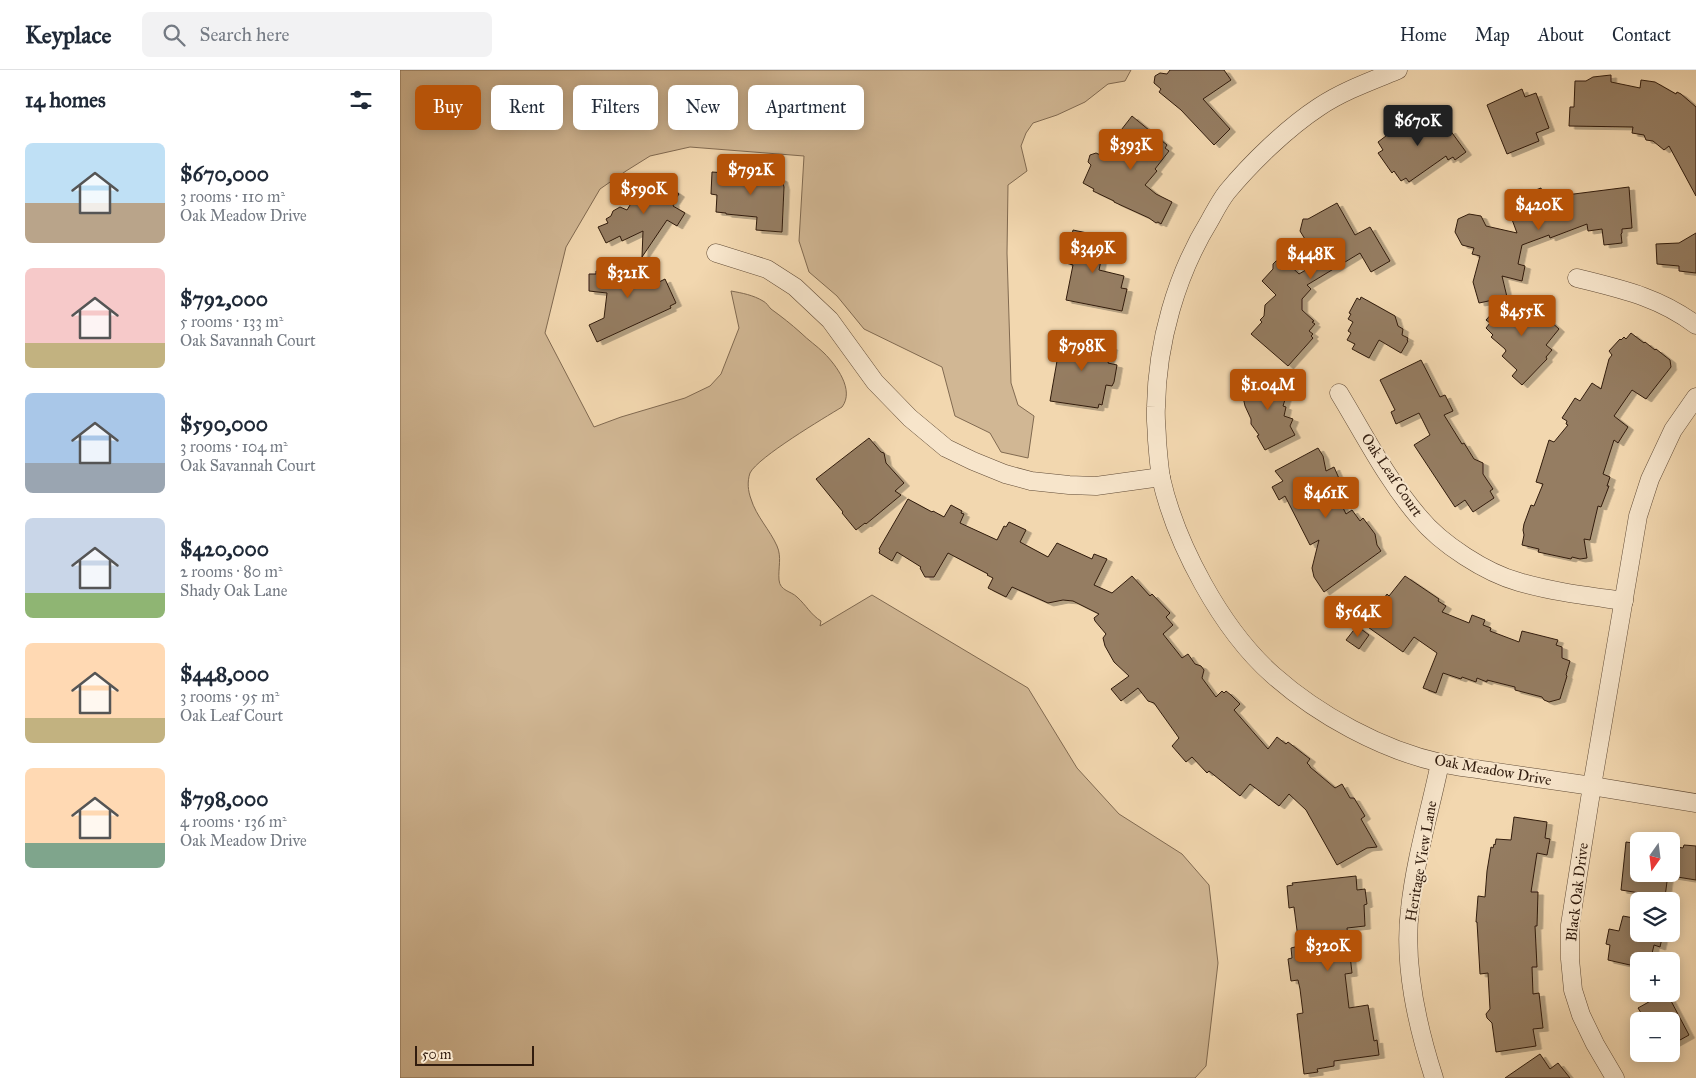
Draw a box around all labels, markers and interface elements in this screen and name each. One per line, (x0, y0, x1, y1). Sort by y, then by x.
search box (142, 12, 492, 57)
text: Keyplace (25, 20, 112, 50)
icon: search (160, 21, 188, 49)
text: Search here (200, 23, 289, 46)
text: Home (1400, 24, 1447, 46)
text: Map (1475, 24, 1510, 46)
text: About (1538, 24, 1584, 46)
text: Contact (1612, 24, 1671, 46)
chip: Buy (415, 85, 481, 130)
chip: Rent (491, 85, 563, 130)
chip: Filters (573, 85, 658, 130)
chip: New (668, 85, 738, 130)
chip: Apartment (748, 85, 864, 130)
icon: filters (347, 86, 375, 114)
text: 14 homes (25, 87, 106, 113)
pin: $670K (1383, 104, 1453, 147)
text: $670K (1394, 111, 1442, 130)
pin: $393K (1096, 128, 1166, 171)
text: $393K (1110, 135, 1152, 154)
pin: $792K (716, 154, 786, 196)
text: $792K (728, 160, 774, 179)
text: $670,000 (180, 161, 269, 187)
icon: home (65, 163, 125, 223)
pin: $590K (609, 172, 679, 215)
text: $590K (621, 179, 667, 198)
text: 3 rooms · 110 m² (180, 187, 285, 206)
pin: $420K (1504, 189, 1574, 231)
text: $420K (1515, 195, 1563, 214)
text: Oak Meadow Drive (180, 206, 307, 225)
pin: $349K (1058, 232, 1128, 274)
text: $349K (1071, 238, 1115, 257)
pin: $448K (1276, 238, 1346, 280)
text: $448K (1287, 244, 1335, 263)
pin: $321K (593, 256, 663, 299)
text: $321K (607, 263, 649, 282)
text: $792,000 (180, 286, 268, 312)
icon: home (65, 288, 125, 348)
pin: $455K (1487, 294, 1557, 337)
text: $455K (1500, 301, 1544, 320)
text: 5 rooms · 133 m² (180, 312, 283, 331)
pin: $798K (1047, 330, 1117, 372)
text: Oak Savannah Court (180, 331, 316, 350)
text: $798K (1059, 336, 1105, 355)
pin: $1.04M (1227, 368, 1309, 411)
text: $1.04M (1241, 375, 1295, 394)
text: $590,000 (180, 411, 268, 437)
icon: home (65, 413, 125, 473)
street label: Oak Leaf Court (1357, 430, 1427, 521)
text: 3 rooms · 104 m² (180, 437, 288, 456)
text: Oak Savannah Court (180, 456, 316, 475)
pin: $461K (1291, 476, 1361, 519)
text: $461K (1304, 483, 1348, 502)
text: $420,000 (180, 536, 269, 562)
icon: home (65, 538, 125, 598)
text: 2 rooms · 80 m² (180, 562, 283, 581)
text: Shady Oak Lane (180, 581, 287, 600)
pin: $564K (1323, 596, 1393, 638)
text: $564K (1335, 602, 1381, 621)
text: $448,000 (180, 661, 269, 687)
icon: home (65, 663, 125, 723)
text: 3 rooms · 95 m² (180, 687, 279, 706)
text: Oak Leaf Court (180, 706, 283, 725)
street label: Oak Meadow Drive (1433, 751, 1553, 789)
text: $798,000 (180, 786, 268, 812)
icon: home (65, 788, 125, 848)
street label: Heritage View Lane (1402, 799, 1440, 923)
text: 4 rooms · 136 m² (180, 812, 287, 831)
text: Oak Meadow Drive (180, 831, 307, 850)
north arrow (1630, 832, 1680, 882)
map controls (1630, 832, 1680, 1062)
street label: Black Oak Drive (1562, 842, 1592, 942)
button: layers (1630, 892, 1680, 942)
pin: $320K (1293, 930, 1363, 972)
text: $320K (1306, 936, 1350, 955)
button: + (1630, 952, 1680, 1002)
button: − (1630, 1012, 1680, 1062)
scale bar (415, 1043, 534, 1066)
text: 50 m (422, 1046, 451, 1063)

